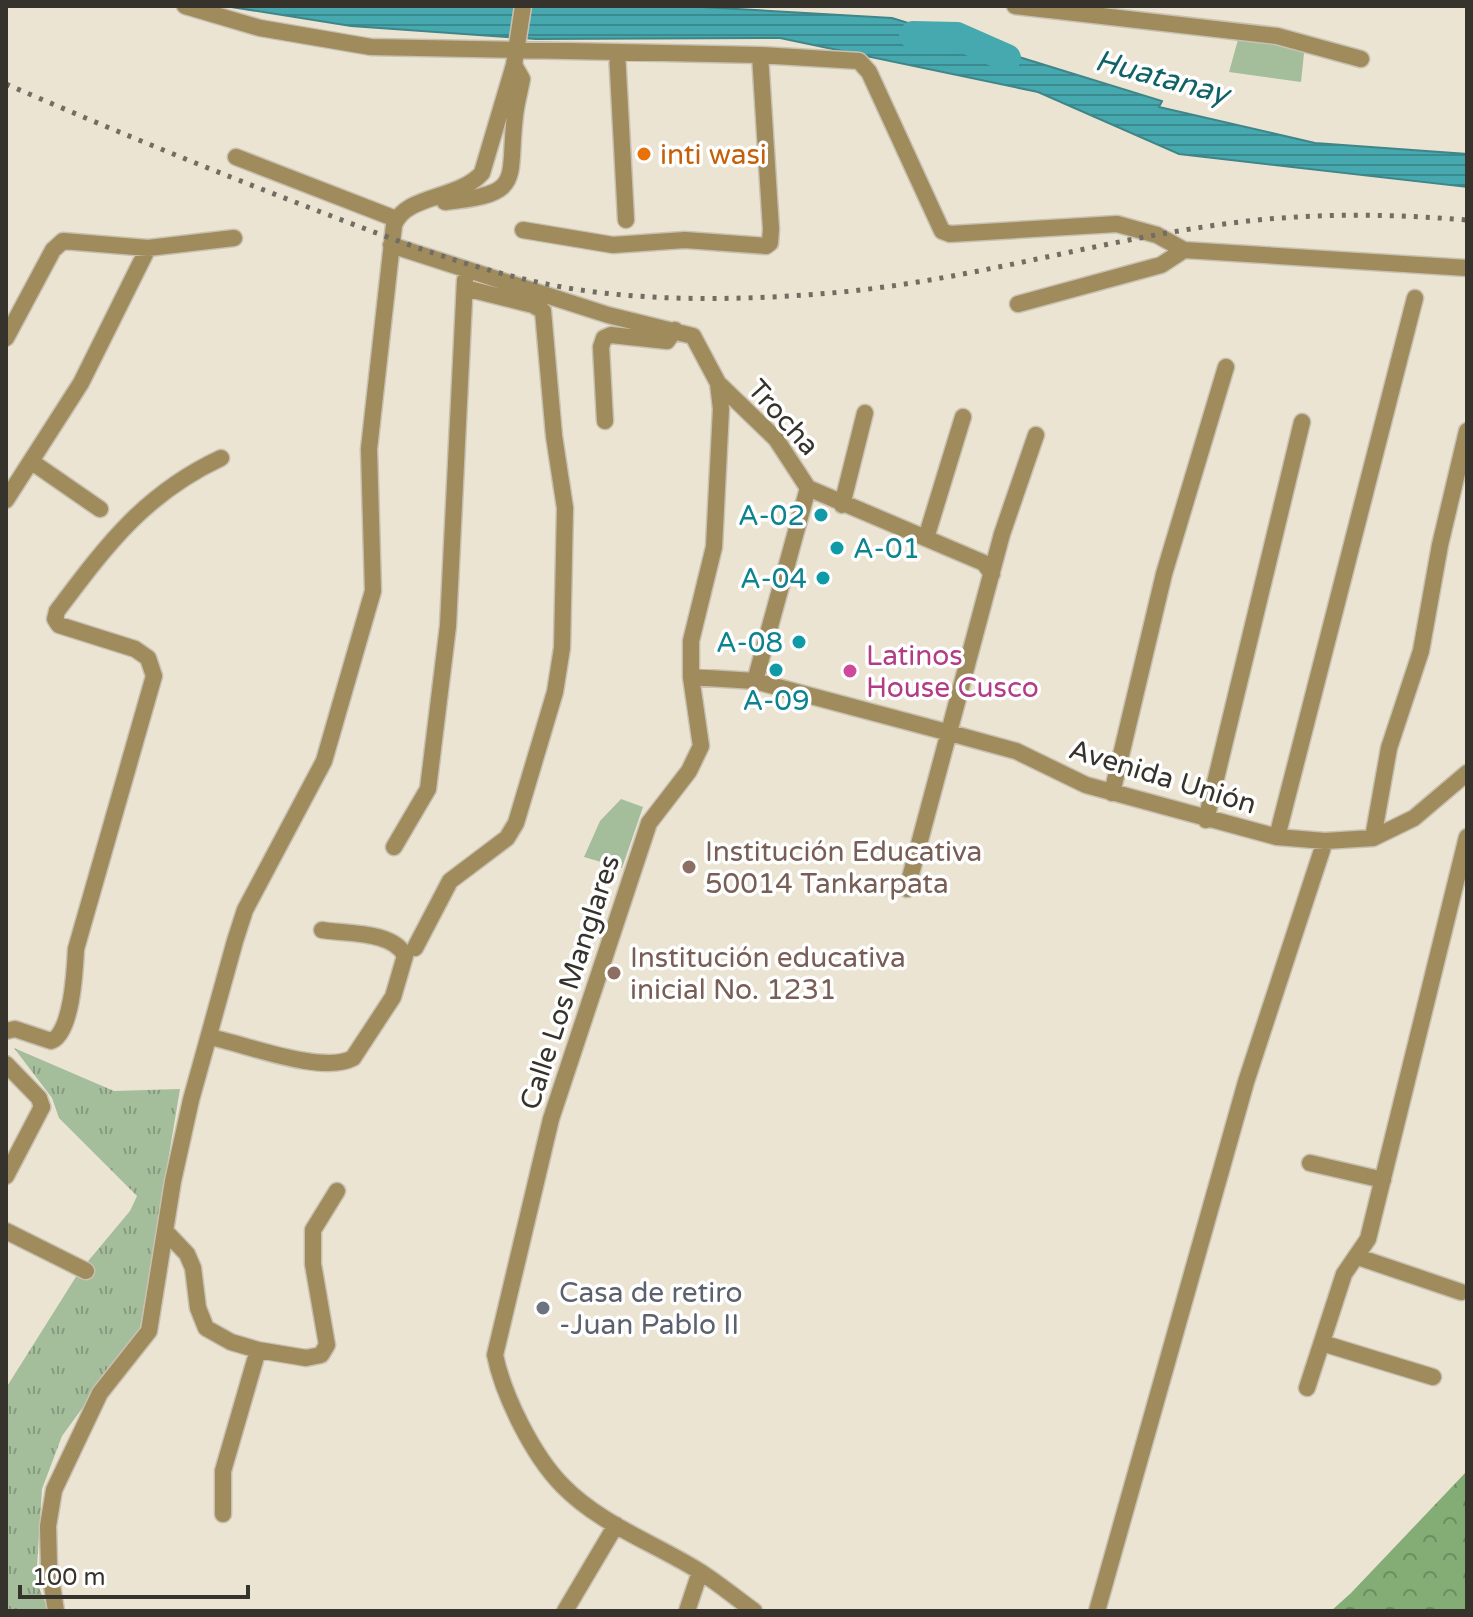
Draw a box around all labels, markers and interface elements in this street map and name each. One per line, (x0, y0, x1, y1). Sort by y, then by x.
water label: Huatanay (1091, 42, 1235, 114)
place label: inti wasi (660, 138, 767, 172)
marker: inti wasi (635, 145, 653, 163)
street label: Trocha (740, 373, 826, 463)
place label: A-02 (738, 499, 805, 533)
marker: A-02 (812, 506, 830, 524)
place label: A-01 (853, 532, 920, 566)
marker: A-01 (828, 539, 846, 557)
place label: A-04 (740, 562, 807, 596)
marker: A-04 (814, 569, 832, 587)
place label: A-08 (716, 626, 783, 660)
marker: A-08 (790, 633, 808, 651)
place label: Latinos House Cusco (866, 639, 1039, 705)
marker: A-09 (767, 661, 785, 679)
marker: Latinos House Cusco (841, 662, 859, 680)
place label: A-09 (742, 684, 810, 718)
street label: Avenida Unión (1065, 732, 1260, 822)
place label: Institución Educativa 50014 Tankarpata (705, 835, 982, 901)
street label: Calle Los Manglares (513, 851, 627, 1114)
marker: Institución Educativa 50014 Tankarpata (680, 858, 698, 876)
place label: Institución educativa inicial No. 1231 (630, 941, 906, 1007)
marker: Institución educativa inicial No. 1231 (605, 964, 623, 982)
place label: Casa de retiro -Juan Pablo II (559, 1276, 743, 1342)
marker: Casa de retiro -Juan Pablo II (534, 1299, 552, 1317)
scale bar (20, 1549, 248, 1599)
text: 100 m (32, 1563, 106, 1592)

